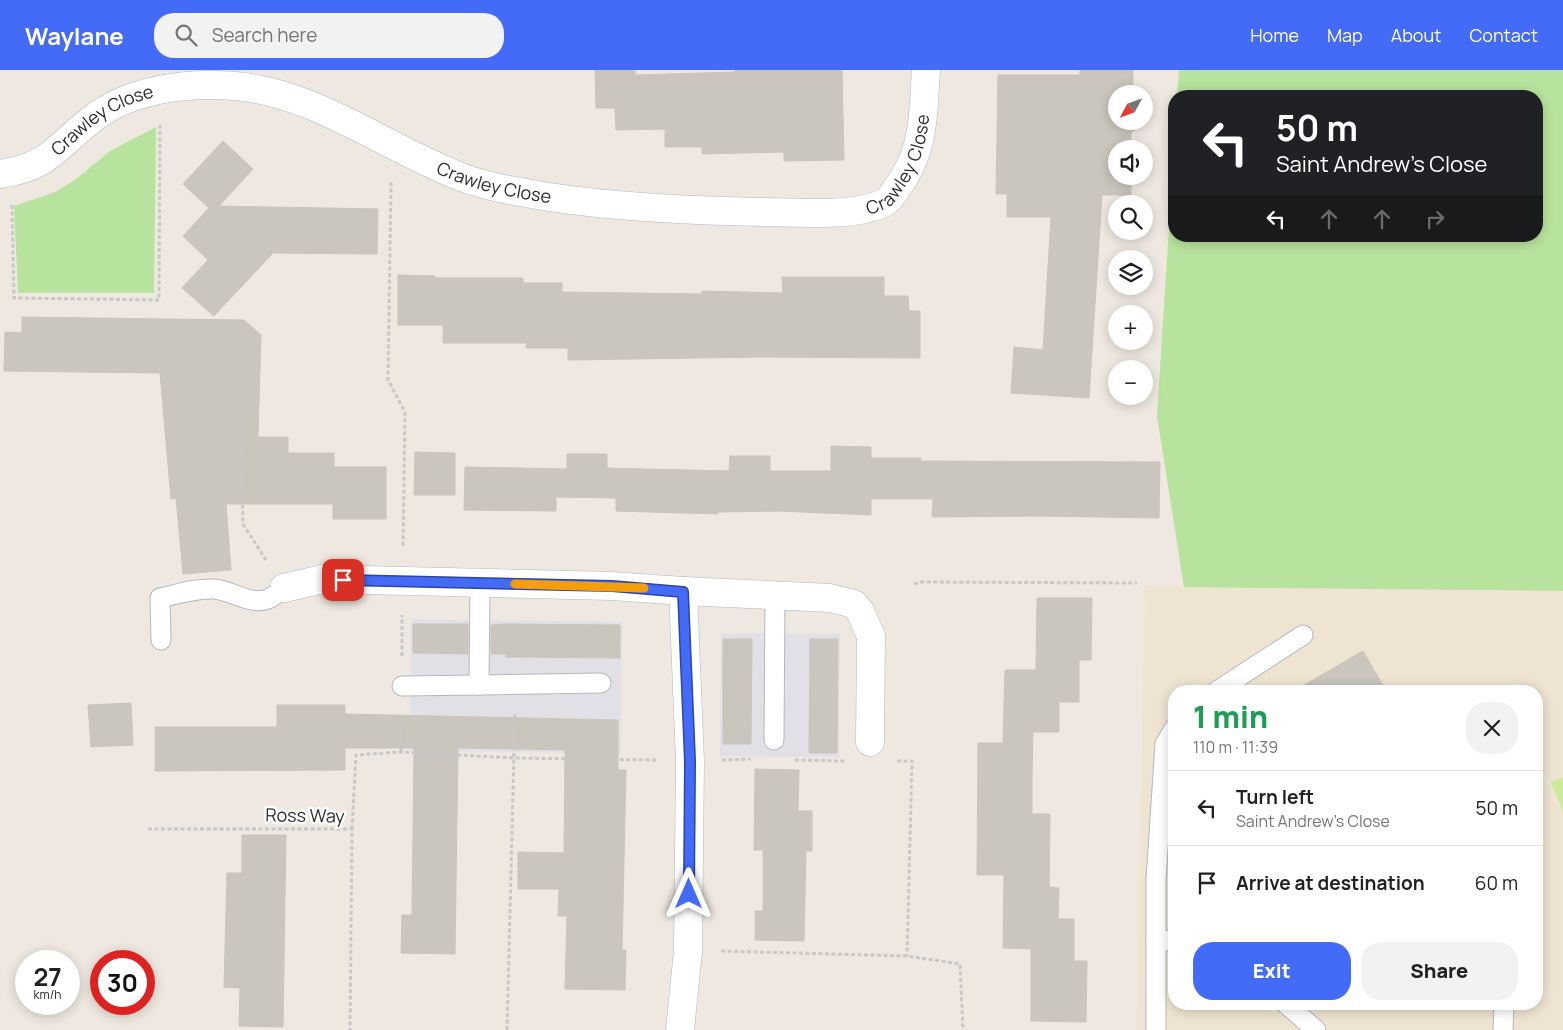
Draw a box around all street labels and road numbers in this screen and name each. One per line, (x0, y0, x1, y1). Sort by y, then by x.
street label: Crawley Close (46, 79, 156, 160)
street label: Crawley Close (863, 113, 934, 219)
street label: Crawley Close (433, 155, 553, 208)
street label: Ross Way (265, 802, 345, 828)

